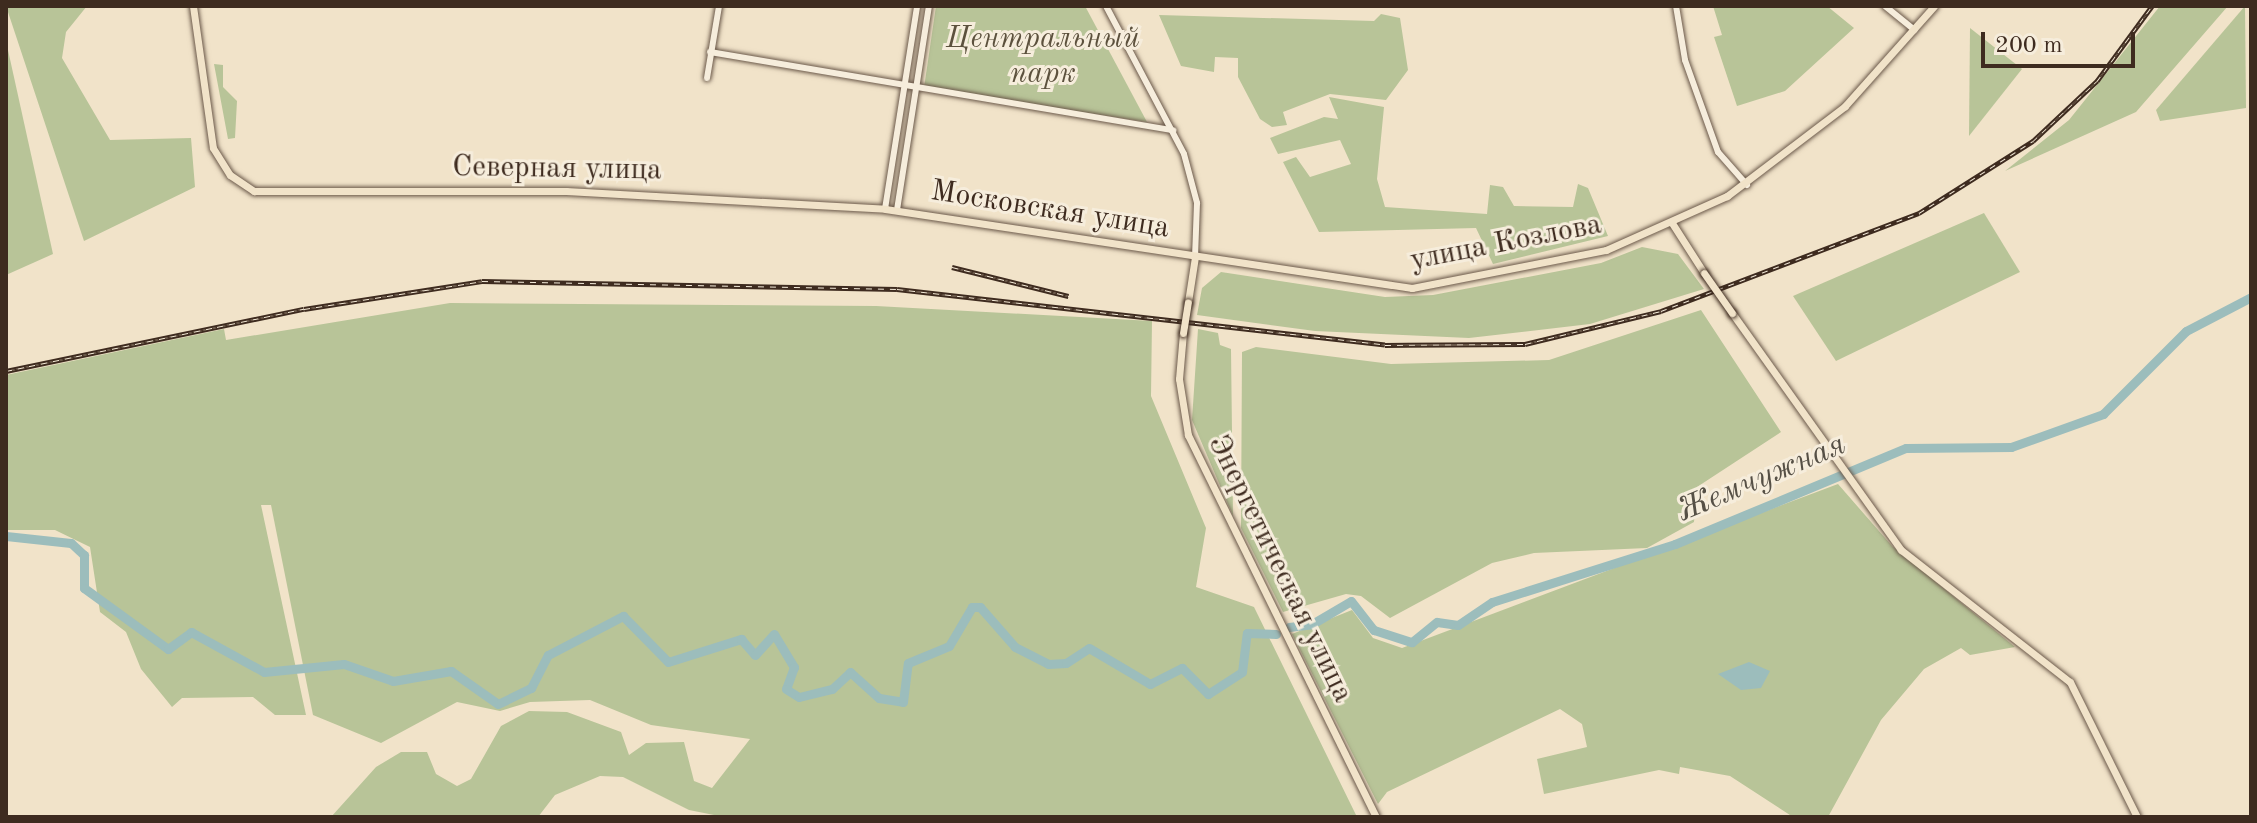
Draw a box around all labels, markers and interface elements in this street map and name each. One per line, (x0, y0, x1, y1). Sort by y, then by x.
scale bar (1985, 16, 2139, 66)
park label: Центральный парк (946, 21, 1140, 92)
text: 200 m (1995, 34, 2063, 58)
street label: Северная улица (452, 149, 662, 189)
street label: Московская улица (928, 173, 1172, 247)
street label: улица Козлова (1407, 207, 1605, 279)
water label: Жемчужная (1672, 426, 1852, 532)
street label: Энергетическая улица (1200, 429, 1360, 709)

